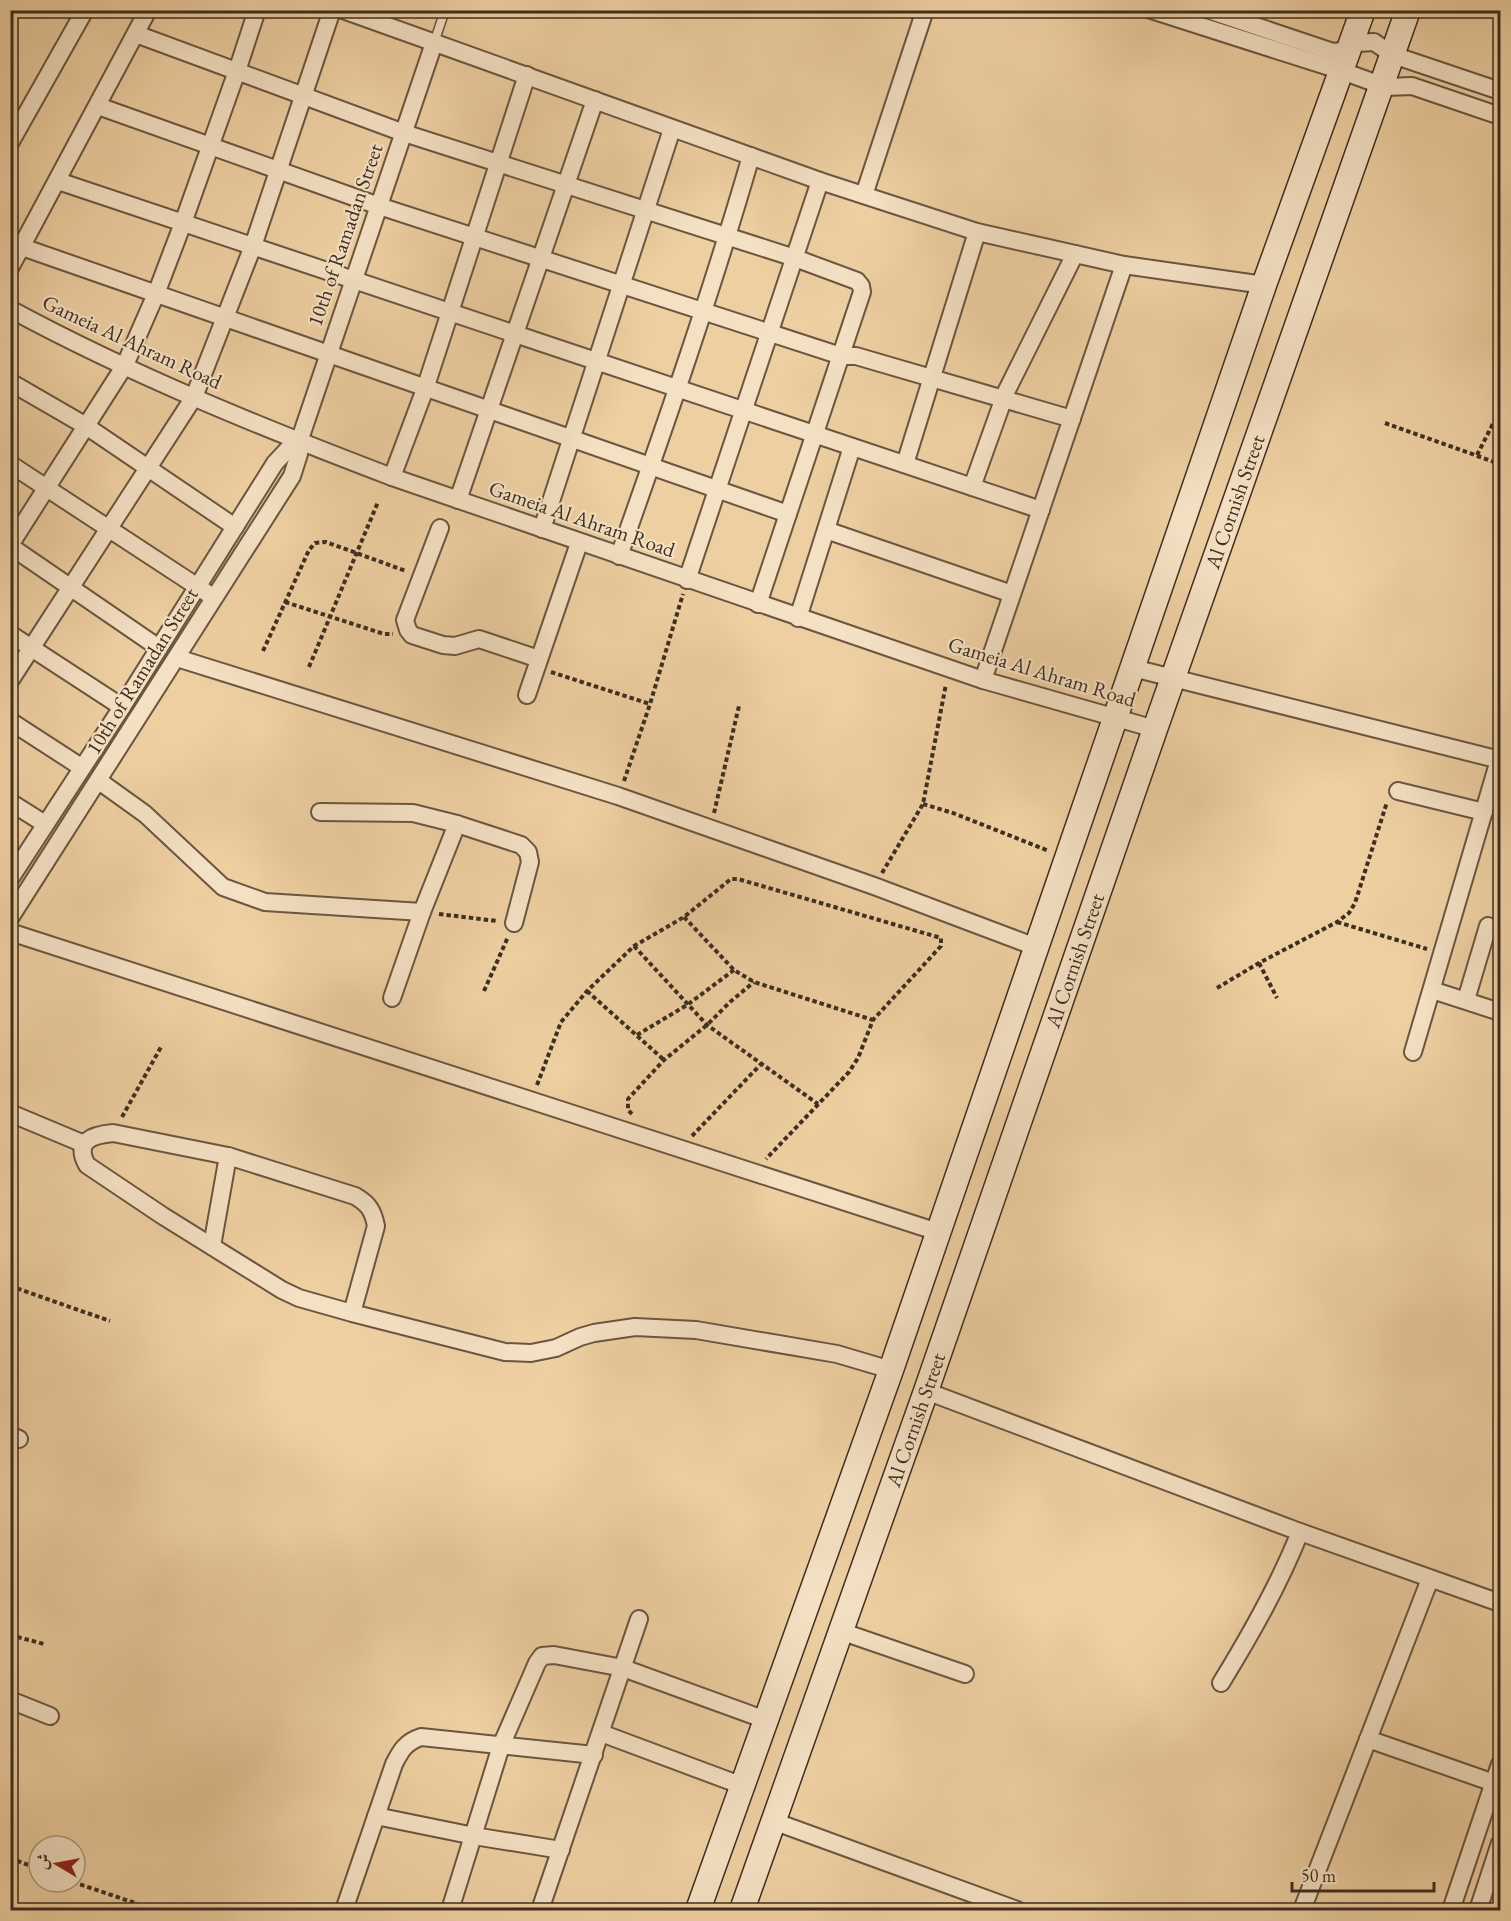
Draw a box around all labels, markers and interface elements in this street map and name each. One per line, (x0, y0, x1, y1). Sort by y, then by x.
street label: 10th of Ramadan Street (301, 140, 389, 330)
street label: Gameia Al Ahram Road (38, 288, 227, 395)
street label: Al Cornish Street (1198, 431, 1271, 573)
street label: Gameia Al Ahram Road (486, 474, 679, 563)
street label: 10th of Ramadan Street (79, 582, 204, 759)
street label: Gameia Al Ahram Road (945, 630, 1140, 713)
street label: Al Cornish Street (1038, 889, 1110, 1032)
street label: Al Cornish Street (879, 1349, 951, 1491)
north arrow (27, 1834, 87, 1894)
text: ش (31, 1852, 54, 1871)
scale bar (1292, 1855, 1434, 1893)
text: 50 m (1301, 1864, 1336, 1887)

